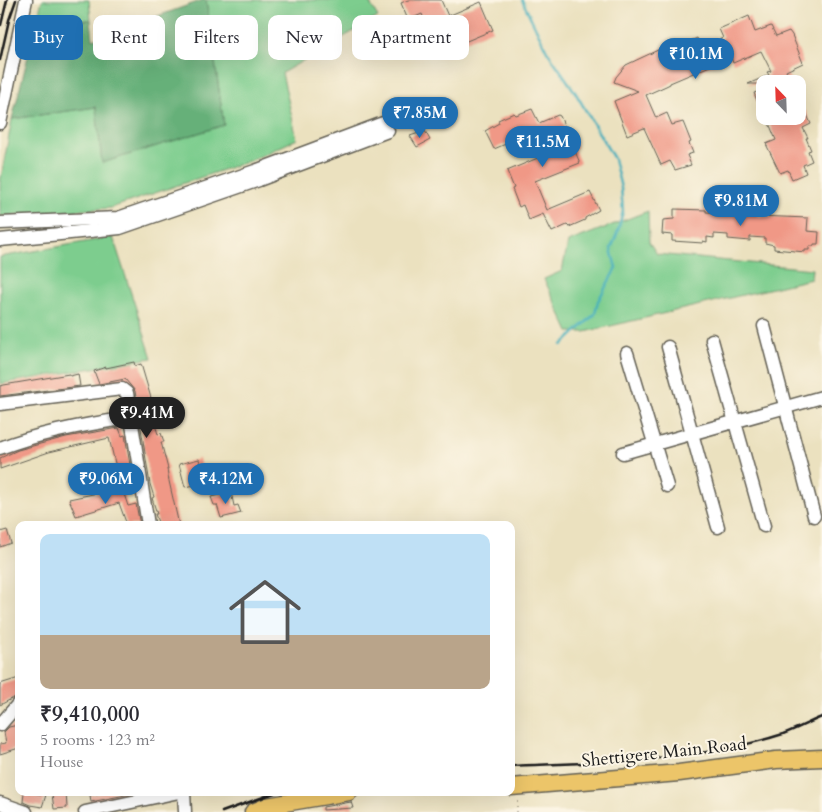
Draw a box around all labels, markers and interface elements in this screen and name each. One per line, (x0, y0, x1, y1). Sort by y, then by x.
chip: Buy (15, 15, 83, 60)
chip: Rent (93, 15, 165, 60)
chip: Filters (175, 15, 258, 60)
chip: New (268, 15, 342, 60)
chip: Apartment (352, 15, 469, 60)
pin: ₹10.1M (655, 38, 737, 80)
text: ₹10.1M (669, 43, 723, 65)
north arrow (756, 75, 806, 125)
map controls (756, 75, 806, 125)
pin: ₹7.85M (379, 96, 461, 139)
text: ₹7.85M (393, 102, 447, 124)
pin: ₹11.5M (502, 126, 584, 168)
text: ₹11.5M (516, 131, 570, 153)
pin: ₹9.81M (700, 184, 782, 227)
text: ₹9.81M (714, 190, 768, 212)
pin: ₹9.41M (106, 396, 188, 439)
text: ₹9.41M (120, 402, 174, 424)
pin: ₹9.06M (65, 462, 147, 505)
pin: ₹4.12M (185, 462, 267, 505)
text: ₹9.06M (79, 468, 133, 490)
text: ₹4.12M (199, 468, 253, 490)
icon: home (220, 567, 310, 657)
text: ₹9,410,000 (40, 700, 140, 729)
text: 5 rooms · 123 m² (40, 729, 155, 751)
street label: Shettigere Main Road (580, 731, 748, 774)
text: House (40, 751, 83, 773)

